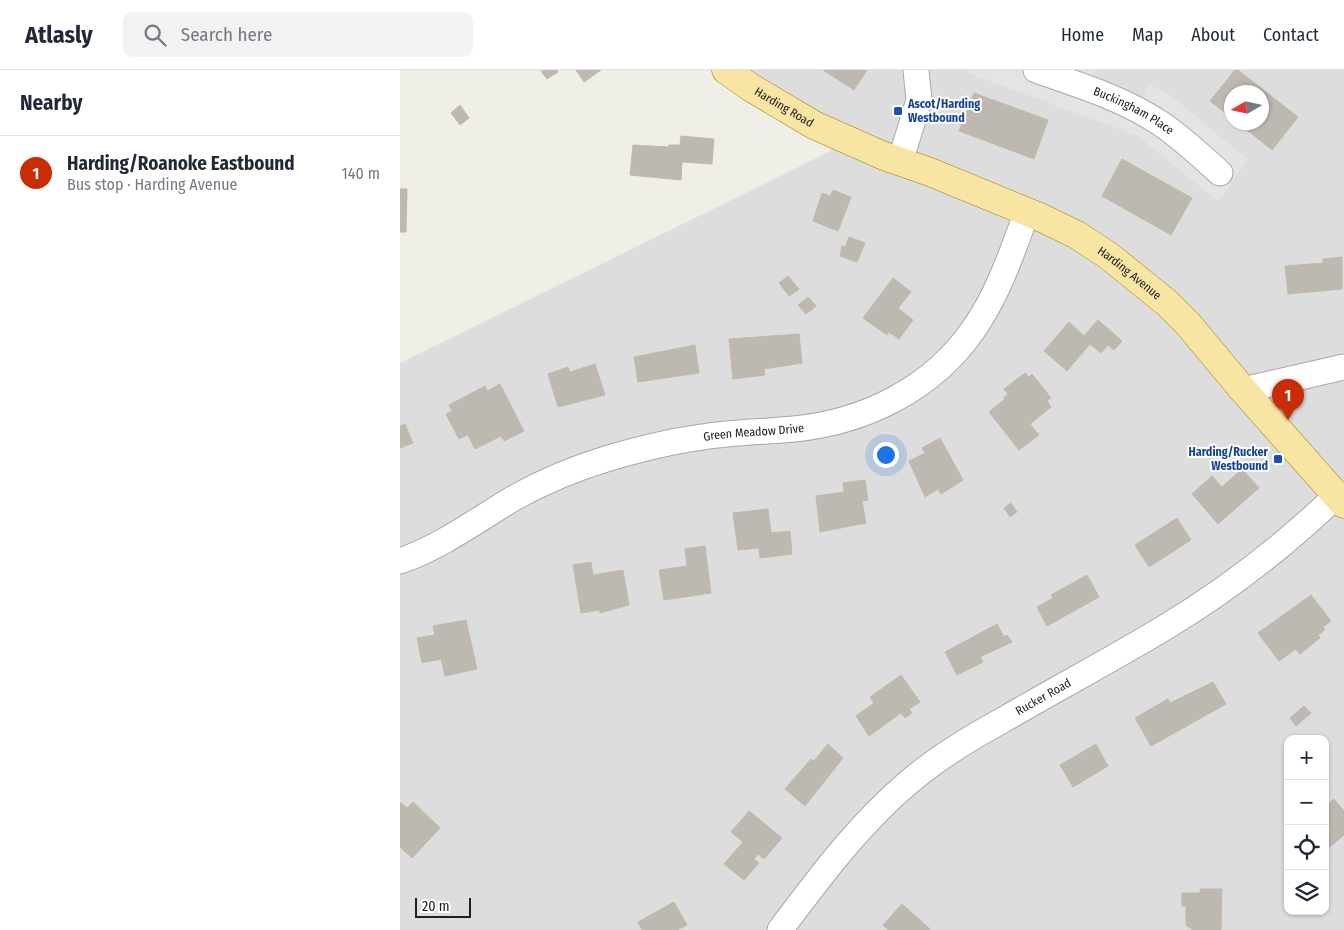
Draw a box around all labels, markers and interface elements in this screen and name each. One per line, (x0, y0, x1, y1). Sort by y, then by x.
search box (123, 12, 473, 57)
text: Atlasly (25, 21, 93, 49)
icon: search (141, 21, 169, 49)
text: Search here (181, 23, 272, 46)
text: Home (1061, 24, 1104, 46)
text: Map (1132, 24, 1163, 46)
text: About (1191, 24, 1235, 46)
text: Contact (1263, 24, 1319, 46)
street label: Harding Road (752, 84, 816, 130)
street label: Buckingham Place (1092, 84, 1177, 137)
north arrow (1224, 85, 1269, 130)
text: Nearby (20, 90, 82, 116)
place label: Ascot/Harding Westbound (907, 97, 980, 125)
marker: Ascot/Harding Westbound (892, 105, 904, 117)
text: Harding/Roanoke Eastbound (67, 152, 295, 175)
text: 1 (33, 164, 39, 183)
text: 140 m (342, 164, 380, 183)
text: Bus stop · Harding Avenue (67, 175, 237, 194)
street label: Harding Avenue (1095, 244, 1164, 303)
pin: 1 (1272, 379, 1304, 420)
street label: Green Meadow Drive (702, 421, 805, 444)
your location (873, 442, 899, 468)
place label: Harding/Rucker Westbound (1189, 445, 1269, 473)
marker: Harding/Rucker Westbound (1272, 453, 1284, 465)
street label: Rucker Road (1013, 676, 1073, 718)
map controls (1284, 735, 1329, 915)
button: + (1284, 735, 1329, 780)
button: − (1284, 780, 1329, 825)
button: locate (1284, 825, 1329, 870)
button: layers (1284, 870, 1329, 915)
scale bar (415, 895, 471, 918)
text: 20 m (422, 898, 450, 915)

